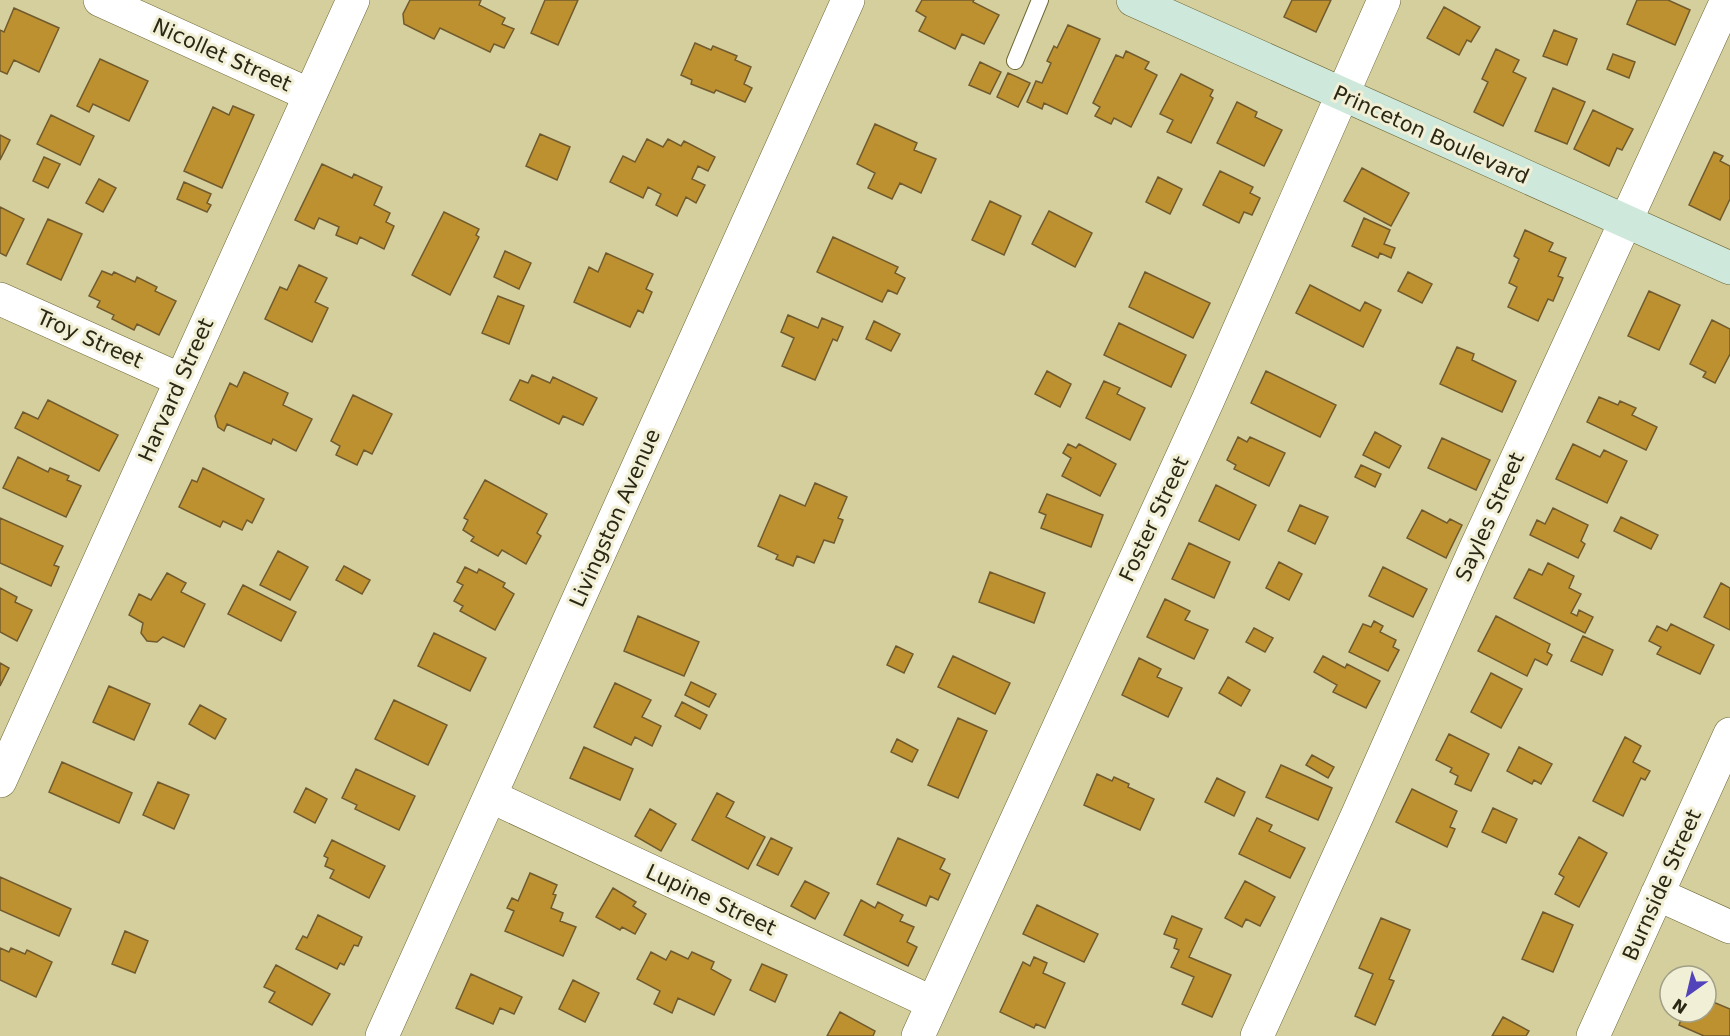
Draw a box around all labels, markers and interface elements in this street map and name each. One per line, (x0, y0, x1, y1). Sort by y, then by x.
street label: Nicollet Street (149, 14, 295, 96)
street label: Princeton Boulevard (1329, 81, 1533, 189)
street label: Troy Street (32, 305, 147, 373)
street label: Harvard Street (134, 314, 218, 466)
street label: Livingston Avenue (565, 425, 665, 611)
street label: Sayles Street (1451, 449, 1529, 585)
street label: Foster Street (1115, 453, 1193, 585)
street label: Burnside Street (1618, 806, 1706, 964)
street label: Lupine Street (642, 859, 780, 941)
north arrow (1658, 964, 1718, 1024)
text: N (1669, 994, 1691, 1018)

